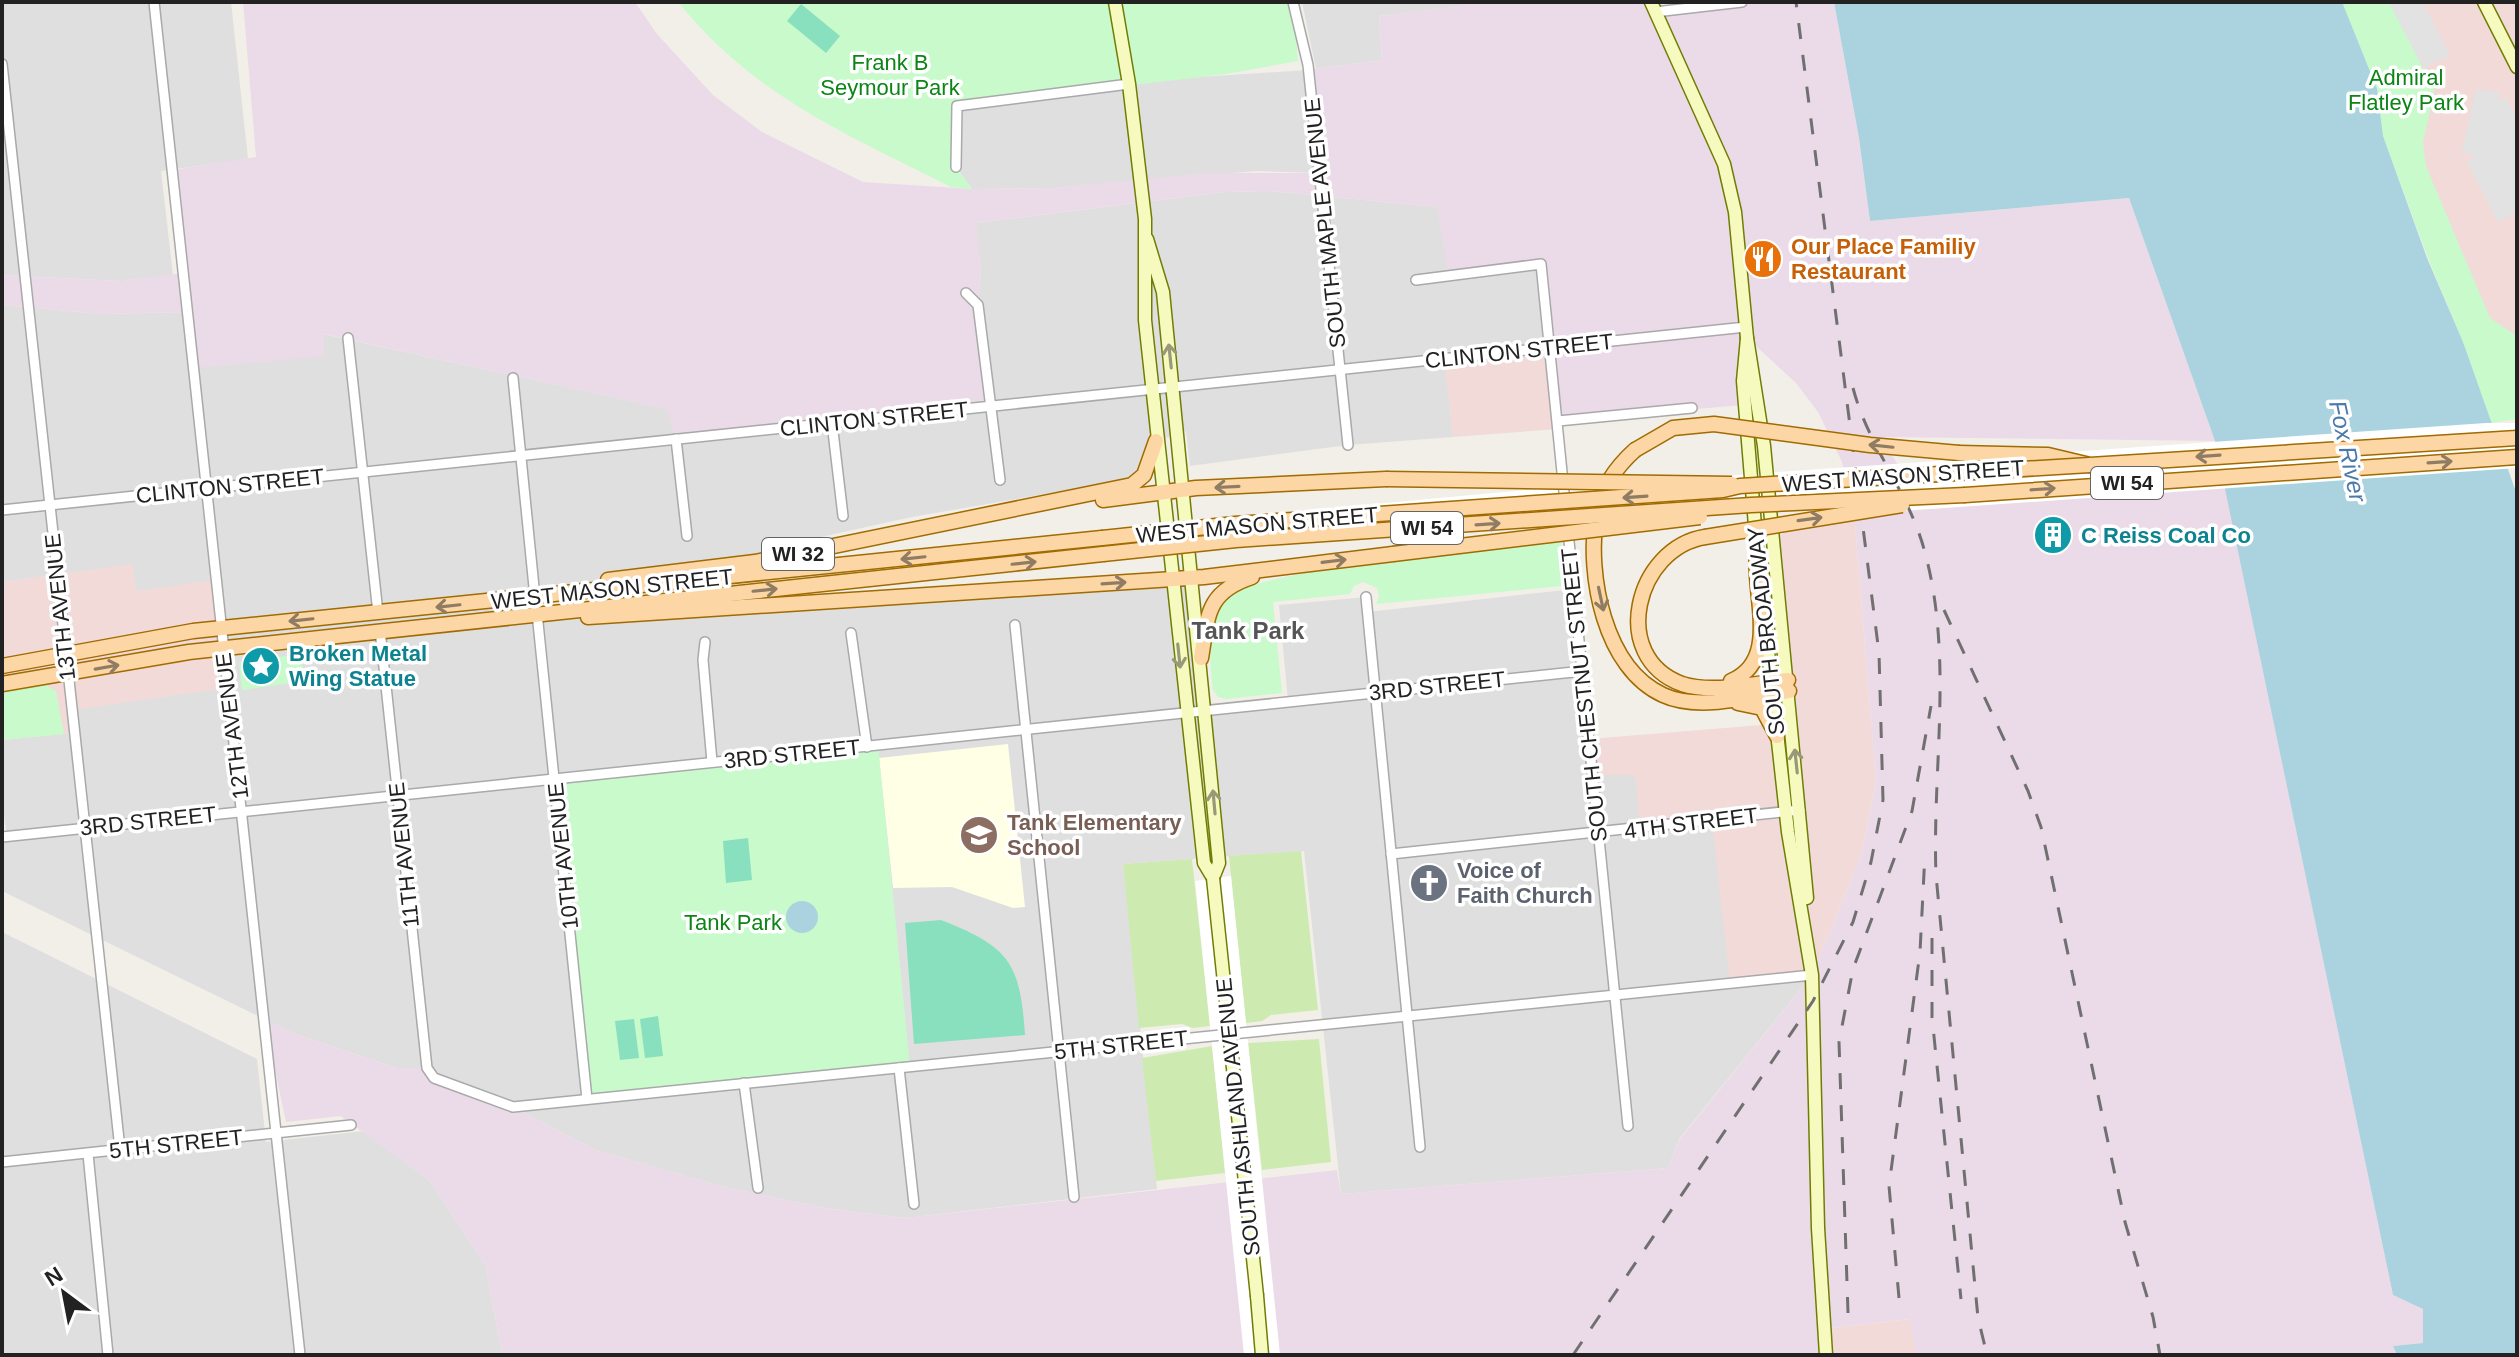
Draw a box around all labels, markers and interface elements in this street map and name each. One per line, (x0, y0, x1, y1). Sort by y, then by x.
park label: Frank B Seymour Park (820, 50, 961, 100)
park label: Admiral Flatley Park (2348, 65, 2465, 115)
street label: SOUTH MAPLE AVENUE (1299, 97, 1351, 349)
place label: Our Place Familiy Restaurant (1791, 234, 1976, 284)
restaurant icon: Our Place Familiy Restaurant (1742, 238, 1784, 280)
street label: CLINTON STREET (1424, 329, 1614, 373)
one-way arrow (1162, 343, 1177, 370)
street label: CLINTON STREET (779, 397, 969, 441)
water label: Fox River (2324, 398, 2372, 505)
one-way arrow (1868, 439, 1895, 454)
one-way arrow (2195, 449, 2222, 464)
one-way arrow (2426, 454, 2453, 469)
street label: WEST MASON STREET (1781, 455, 2025, 497)
street label: CLINTON STREET (135, 464, 325, 508)
road number: WI 54 (2091, 467, 2163, 499)
one-way arrow (1214, 479, 1240, 494)
one-way arrow (2029, 481, 2056, 496)
one-way arrow (1622, 490, 1649, 505)
street label: WEST MASON STREET (1135, 502, 1379, 548)
one-way arrow (1797, 511, 1822, 526)
road number: WI 54 (1391, 512, 1463, 544)
building icon: C Reiss Coal Co (2032, 514, 2074, 556)
one-way arrow (1474, 516, 1501, 531)
place label: C Reiss Coal Co (2081, 523, 2251, 548)
street label: SOUTH BROADWAY (1743, 525, 1789, 736)
street label: 13TH AVENUE (40, 532, 80, 682)
road number: WI 32 (762, 538, 834, 570)
street label: SOUTH CHESTNUT STREET (1556, 547, 1612, 843)
one-way arrow (900, 551, 927, 566)
one-way arrow (1320, 554, 1347, 569)
one-way arrow (1010, 555, 1037, 570)
street label: WEST MASON STREET (490, 564, 734, 614)
one-way arrow (1100, 575, 1127, 590)
one-way arrow (751, 582, 778, 597)
one-way arrow (1594, 586, 1609, 612)
one-way arrow (435, 598, 462, 613)
one-way arrow (288, 613, 315, 628)
district label: Tank Park (1192, 617, 1305, 644)
place label: Broken Metal Wing Statue (289, 641, 427, 691)
one-way arrow (1172, 642, 1187, 669)
place icon: Broken Metal Wing Statue (240, 645, 282, 687)
street label: 12TH AVENUE (211, 651, 253, 801)
one-way arrow (93, 659, 119, 674)
street label: 3RD STREET (1368, 666, 1506, 706)
street label: 3RD STREET (723, 734, 861, 774)
one-way arrow (1788, 748, 1803, 775)
street label: 11TH AVENUE (384, 781, 424, 929)
street label: 10TH AVENUE (543, 781, 583, 931)
one-way arrow (1206, 789, 1221, 816)
street label: 3RD STREET (79, 801, 217, 841)
street label: 4TH STREET (1623, 802, 1759, 844)
place label: Tank Elementary School (1007, 810, 1182, 860)
school or university icon: Tank Elementary School (958, 814, 1000, 856)
place label: Voice of Faith Church (1457, 858, 1593, 908)
church icon: Voice of Faith Church (1408, 862, 1450, 904)
park label: Tank Park (684, 910, 783, 935)
street label: SOUTH ASHLAND AVENUE (1211, 977, 1265, 1257)
street label: 5TH STREET (1053, 1026, 1189, 1064)
street label: 5TH STREET (108, 1125, 244, 1163)
north arrow (24, 1253, 104, 1333)
text: N (40, 1262, 67, 1291)

